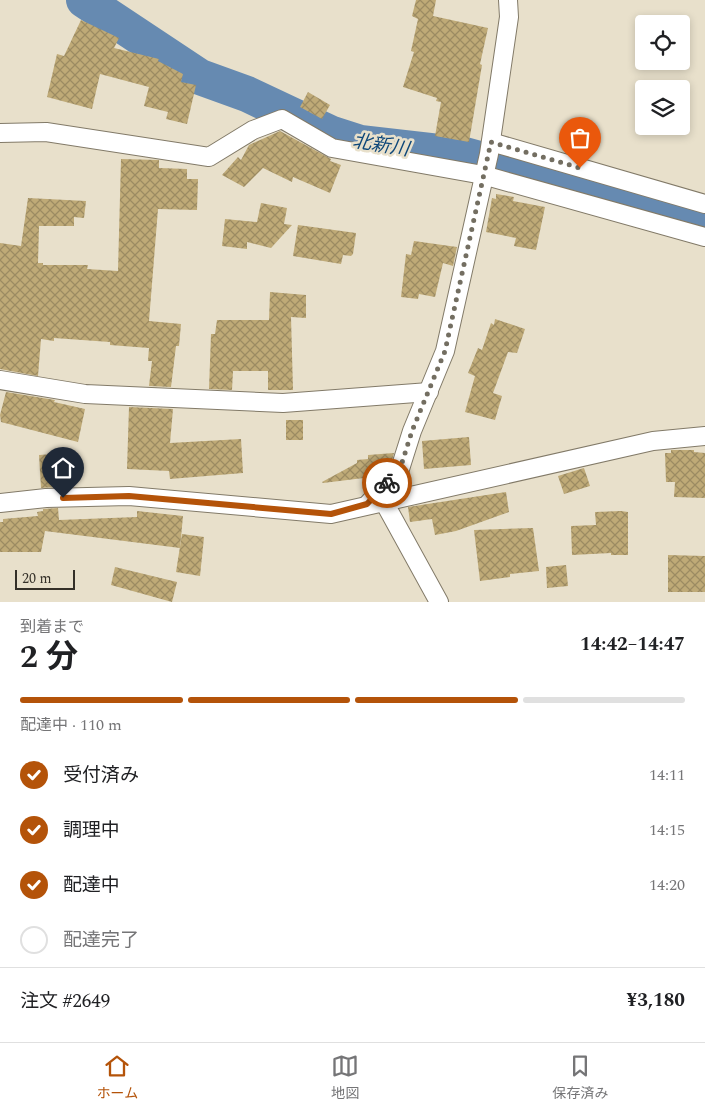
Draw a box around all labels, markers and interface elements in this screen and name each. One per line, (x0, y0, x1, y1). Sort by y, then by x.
map controls (635, 15, 690, 135)
button: locate (635, 15, 690, 70)
button: layers (635, 80, 690, 135)
pin (559, 117, 601, 168)
icon: bag (566, 124, 594, 152)
water label: 北新川 (350, 127, 413, 165)
pin (42, 447, 84, 498)
icon: home (49, 454, 77, 482)
courier (362, 458, 412, 508)
icon: bike (373, 469, 401, 497)
scale bar (15, 567, 75, 590)
text: 20 m (22, 568, 52, 589)
text: 到着まで (20, 615, 84, 639)
text: 14:42–14:47 (580, 630, 685, 659)
text: 2 分 (20, 633, 78, 682)
text: 配達中 · 110 m (20, 713, 122, 737)
icon: check (20, 761, 48, 789)
text: 受付済み (63, 761, 139, 790)
text: 14:11 (649, 763, 685, 787)
icon: check (20, 816, 48, 844)
text: 調理中 (63, 816, 120, 845)
text: 14:15 (649, 818, 685, 842)
icon: check (20, 871, 48, 899)
text: 配達中 (63, 871, 120, 900)
text: 14:20 (649, 873, 685, 897)
text: 配達完了 (63, 926, 139, 955)
text: ¥3,180 (627, 986, 685, 1015)
text: 注文 #2649 (20, 987, 110, 1016)
tab: ホーム (97, 1052, 138, 1104)
tab: 地図 (331, 1052, 359, 1104)
tab: 保存済み (552, 1052, 608, 1104)

